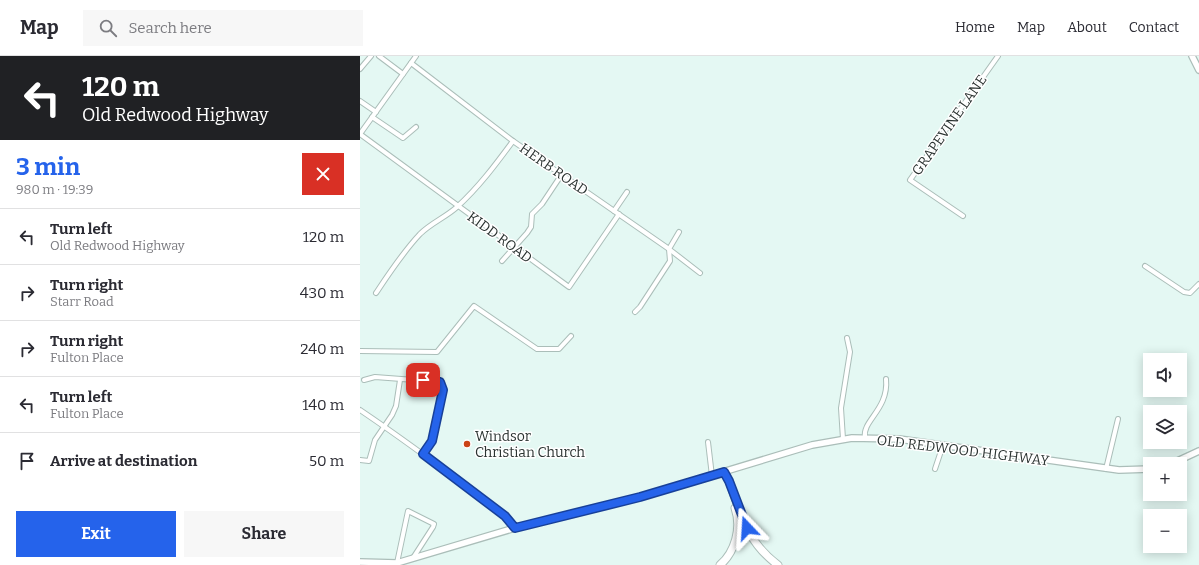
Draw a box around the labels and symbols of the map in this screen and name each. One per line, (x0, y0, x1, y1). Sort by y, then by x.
street label: GRAPEVINE LANE (908, 72, 990, 179)
street label: HERB ROAD (516, 140, 591, 199)
street label: KIDD ROAD (464, 208, 535, 267)
pin (406, 363, 440, 397)
place label: Windsor Christian Church (475, 428, 585, 461)
street label: OLD REDWOOD HIGHWAY (876, 431, 1050, 470)
marker: Windsor Christian Church (462, 439, 472, 449)
position arrow (726, 507, 768, 549)

